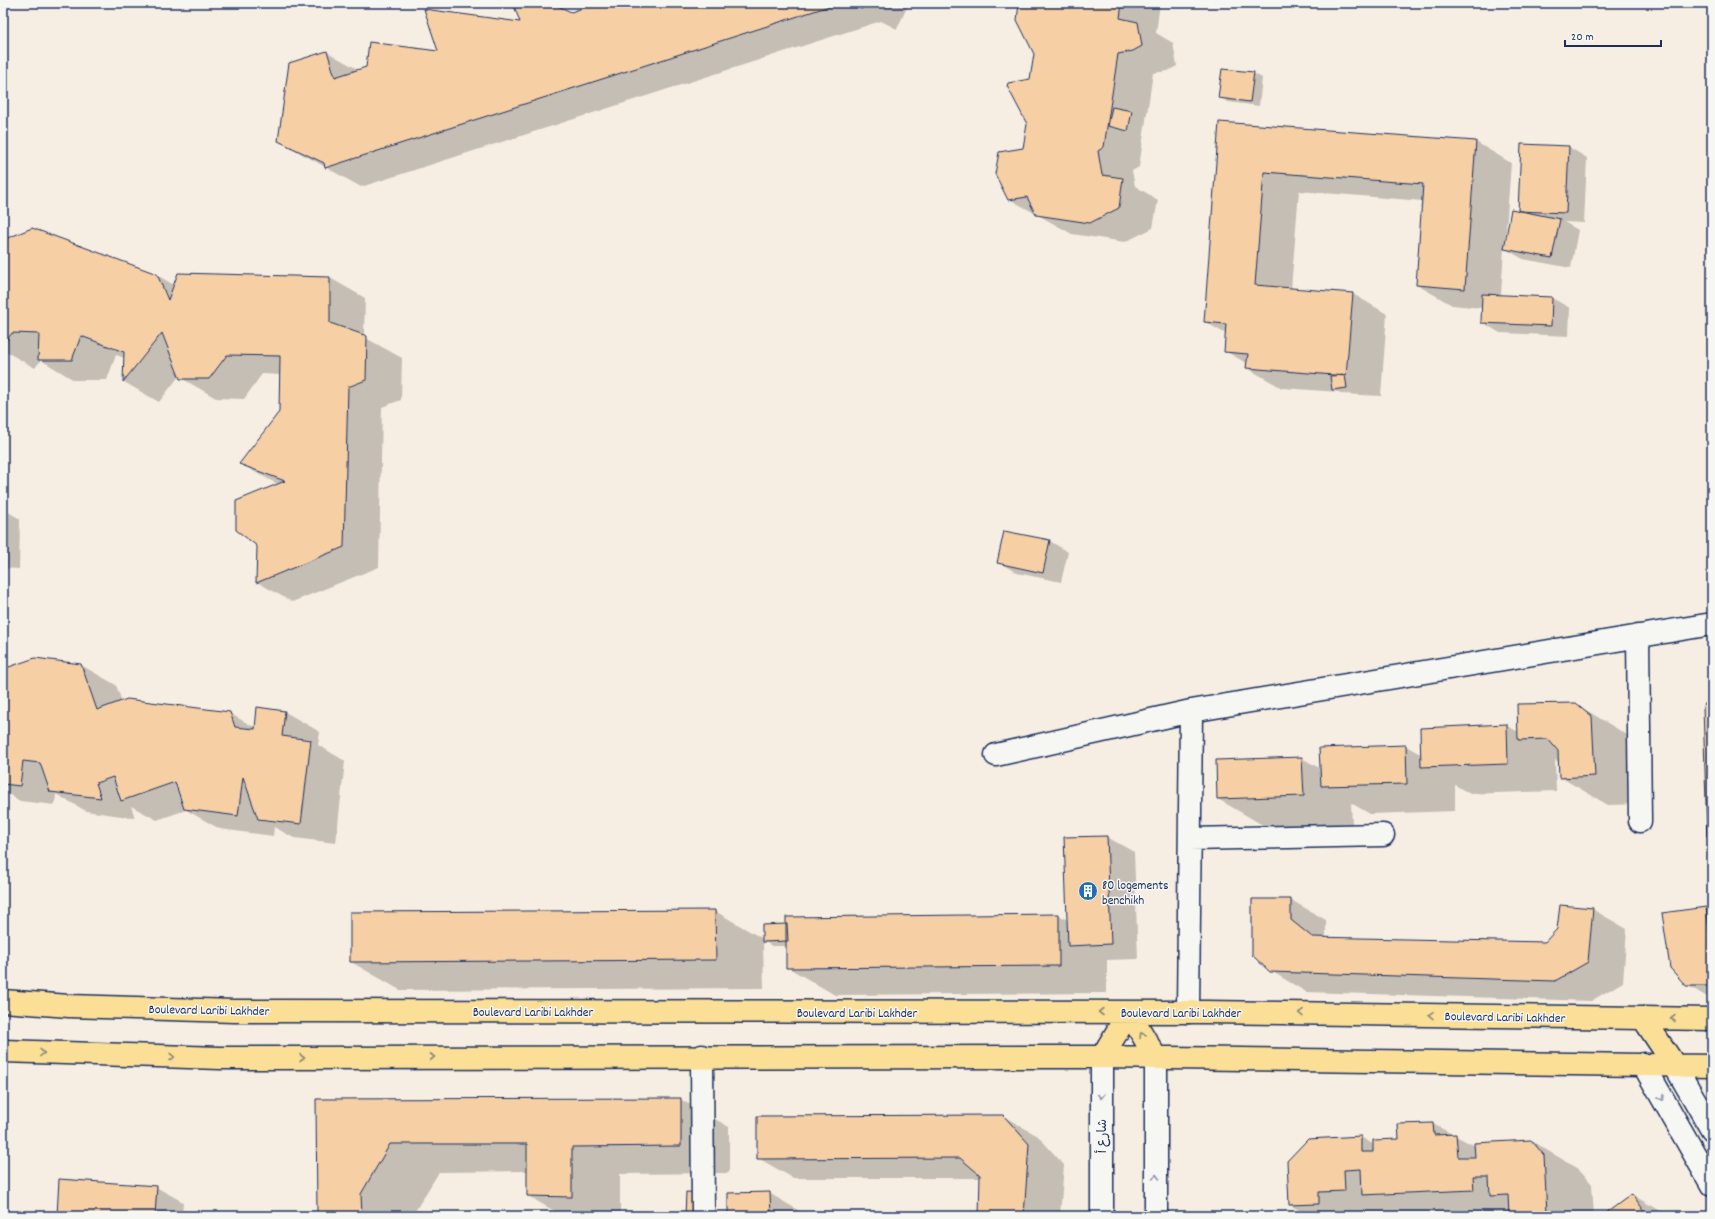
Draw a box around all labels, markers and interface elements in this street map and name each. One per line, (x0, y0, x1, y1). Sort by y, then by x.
scale bar (1565, 22, 1661, 48)
text: 20 m (1571, 29, 1594, 46)
place label: 80 logements benchikh (1102, 877, 1169, 911)
building icon: 80 logements benchikh (1077, 880, 1099, 902)
street label: Boulevard Laribi Lakhder (148, 1001, 270, 1022)
street label: Boulevard Laribi Lakhder (473, 1004, 594, 1023)
street label: Boulevard Laribi Lakhder (797, 1005, 918, 1024)
street label: Boulevard Laribi Lakhder (1121, 1005, 1242, 1024)
one-way arrow (1098, 1008, 1104, 1016)
street label: Boulevard Laribi Lakhder (1444, 1008, 1566, 1029)
one-way arrow (1298, 1009, 1304, 1017)
one-way arrow (1428, 1011, 1434, 1019)
one-way arrow (1670, 1014, 1676, 1022)
one-way arrow (1140, 1032, 1147, 1039)
one-way arrow (39, 1049, 45, 1058)
one-way arrow (169, 1053, 175, 1061)
one-way arrow (429, 1053, 435, 1061)
one-way arrow (299, 1054, 305, 1062)
one-way arrow (1097, 1093, 1105, 1099)
one-way arrow (1658, 1094, 1665, 1101)
street label: شارع أ (1094, 1119, 1113, 1153)
one-way arrow (1152, 1174, 1160, 1180)

